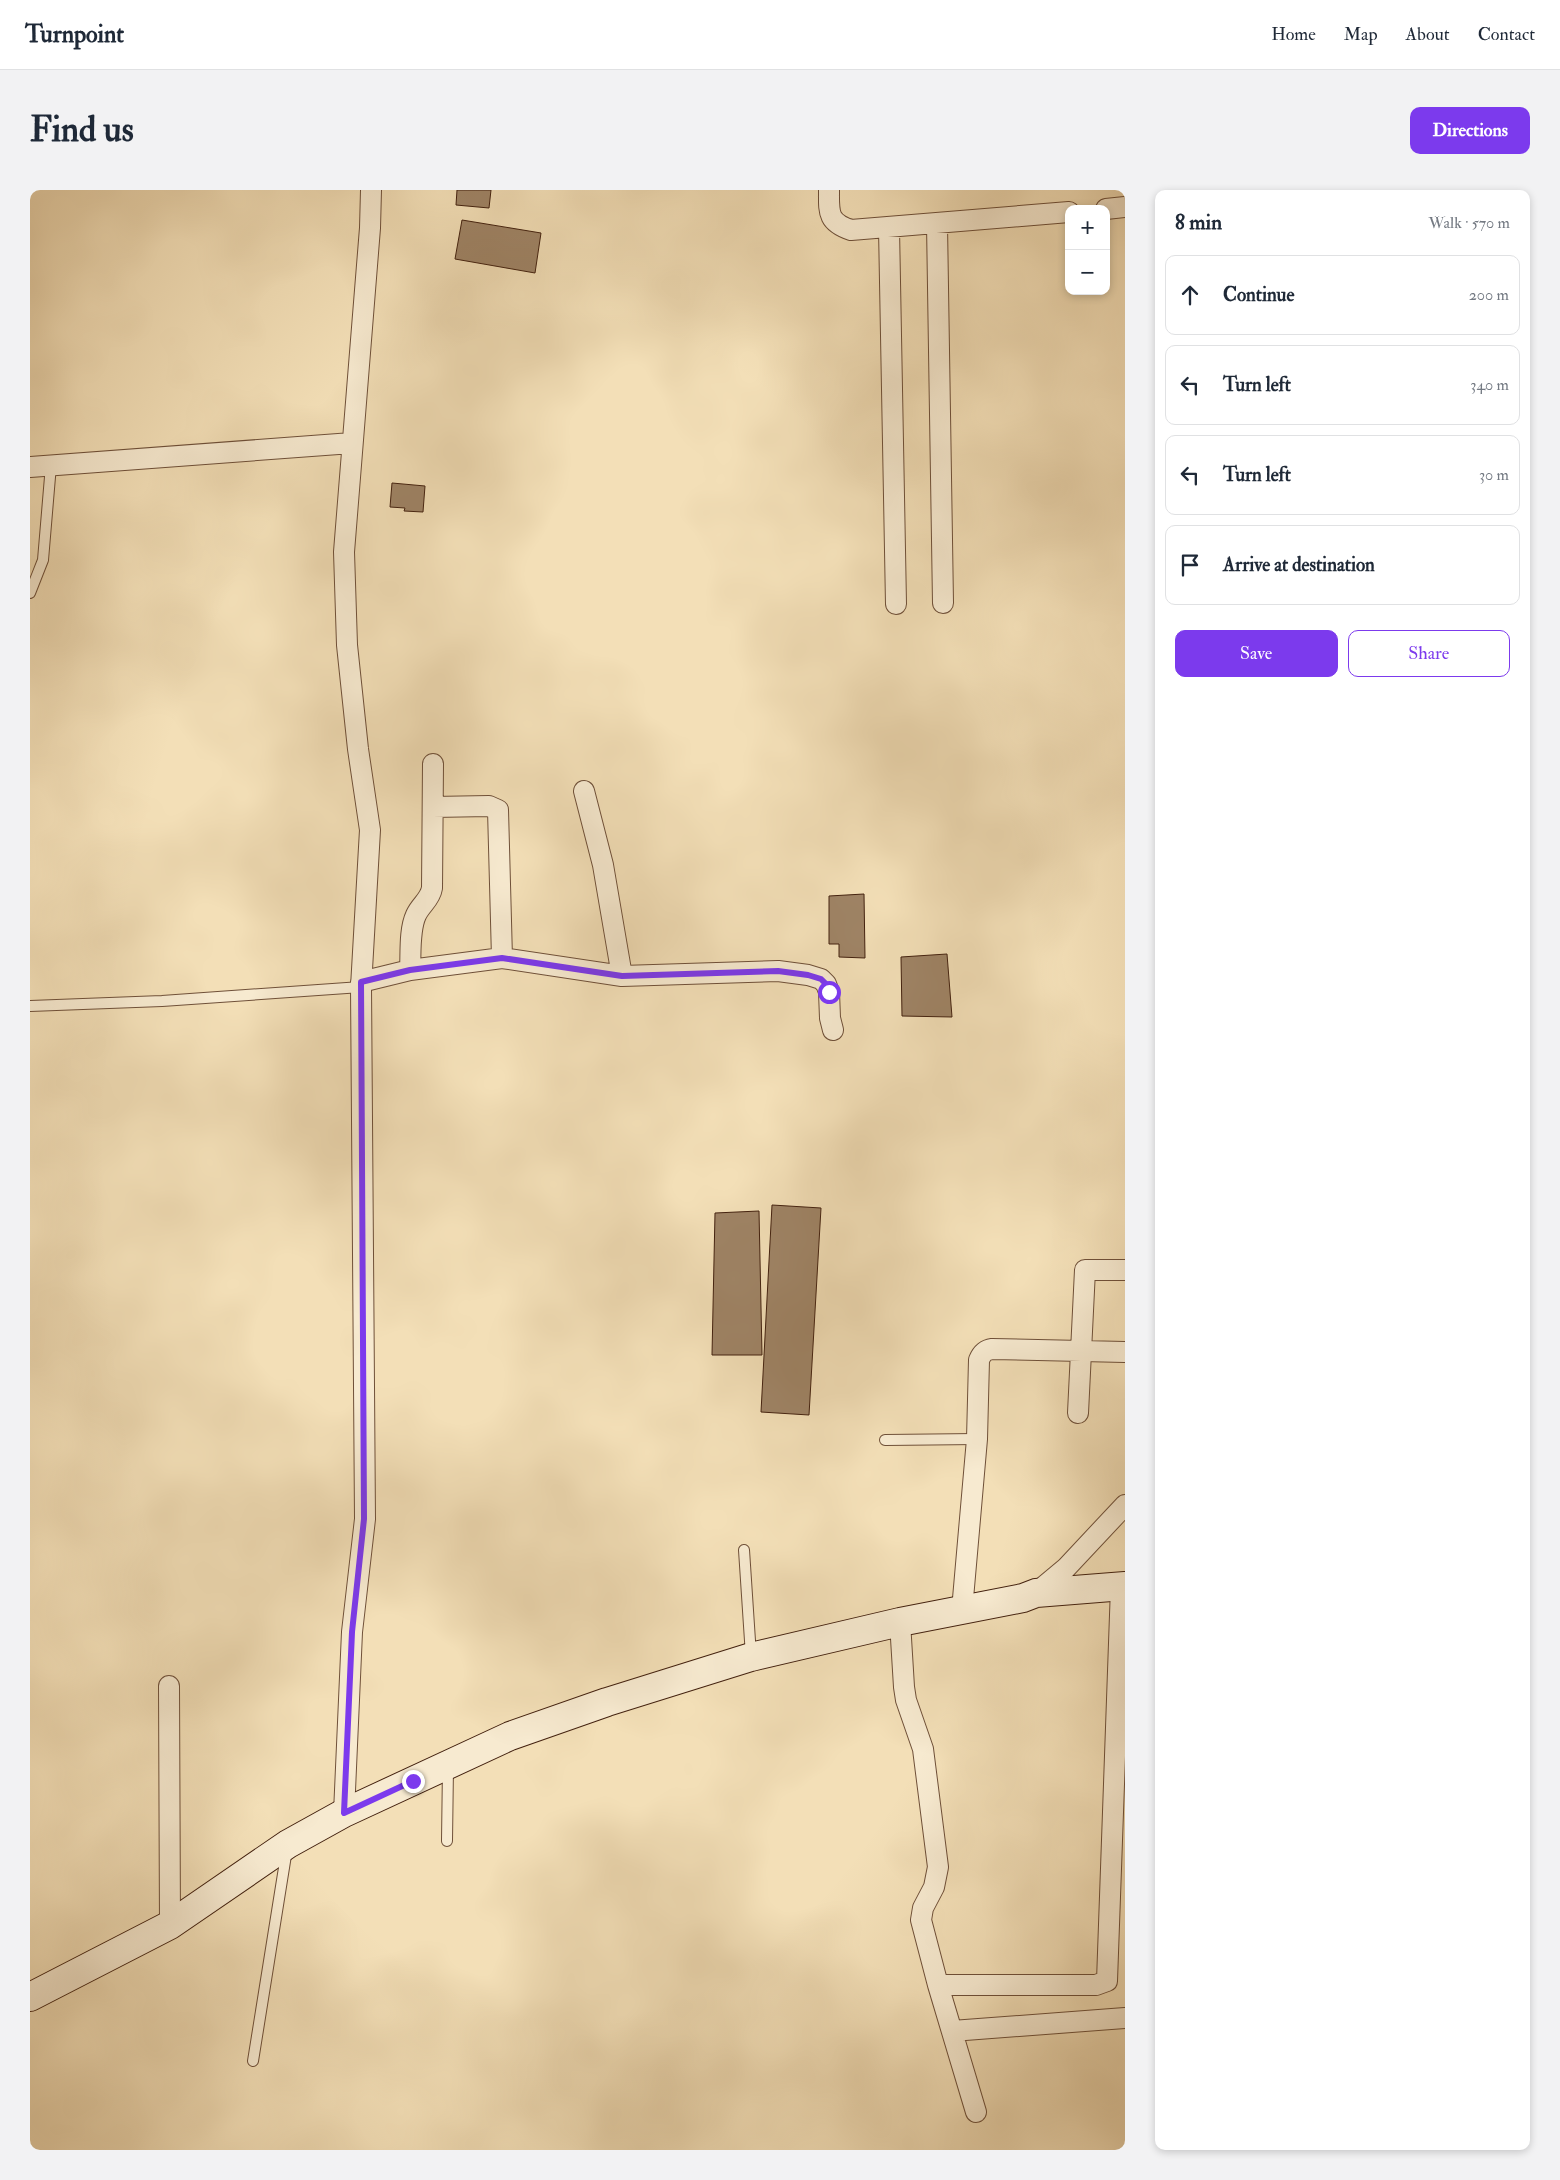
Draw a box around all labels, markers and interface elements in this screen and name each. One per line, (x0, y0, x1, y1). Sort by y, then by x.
text: Turnpoint (25, 19, 124, 50)
text: Home (1271, 23, 1316, 46)
text: Map (1344, 23, 1378, 46)
text: About (1406, 23, 1450, 46)
text: Contact (1478, 23, 1535, 46)
button: Directions (1410, 107, 1530, 154)
text: Find us (30, 108, 134, 152)
map controls (1065, 205, 1110, 295)
button: + (1065, 205, 1110, 250)
text: 8 min (1175, 209, 1222, 236)
text: Walk · 570 m (1429, 213, 1510, 233)
button: − (1065, 250, 1110, 295)
icon: ahead (1176, 281, 1204, 309)
text: Continue (1223, 283, 1294, 307)
text: 200 m (1469, 285, 1509, 305)
icon: left (1176, 371, 1204, 399)
text: Turn left (1223, 373, 1291, 397)
text: 340 m (1470, 375, 1509, 395)
icon: left (1176, 461, 1204, 489)
text: Turn left (1223, 463, 1291, 487)
text: 30 m (1479, 465, 1509, 485)
icon: arrive (1176, 551, 1204, 579)
text: Arrive at destination (1223, 553, 1375, 577)
button: Save (1175, 630, 1338, 677)
button: Share (1348, 630, 1510, 677)
route start (818, 981, 841, 1004)
route end (402, 1770, 425, 1793)

